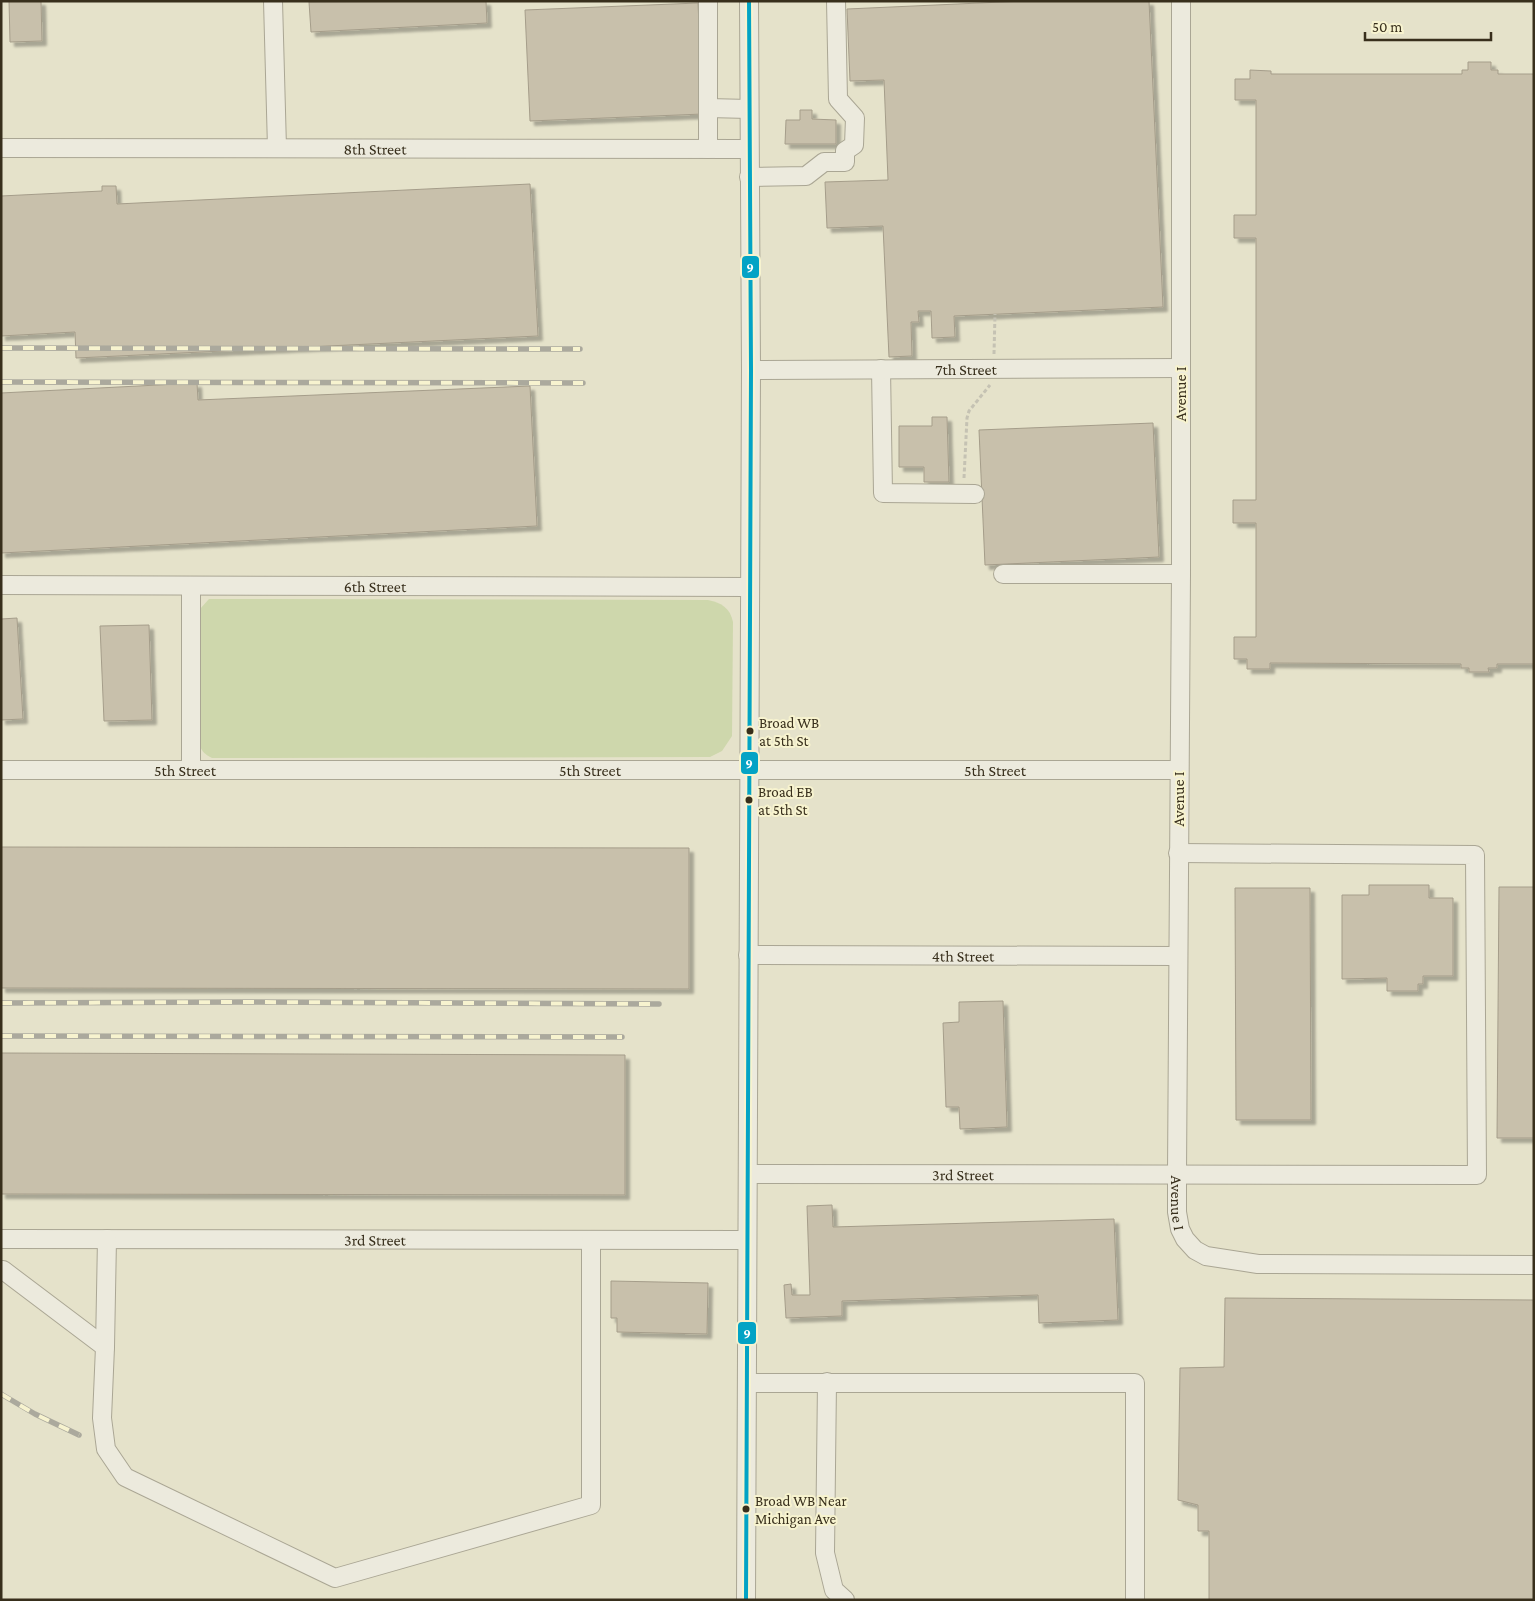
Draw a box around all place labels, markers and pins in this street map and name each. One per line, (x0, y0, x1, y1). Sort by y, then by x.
place label: Broad WB at 5th St (759, 715, 819, 749)
marker: Broad WB at 5th St (745, 726, 755, 736)
place label: Broad EB at 5th St (758, 784, 813, 818)
marker: Broad EB at 5th St (744, 795, 754, 805)
place label: Broad WB Near Michigan Ave (755, 1493, 847, 1528)
marker: Broad WB Near Michigan Ave (741, 1504, 751, 1514)

